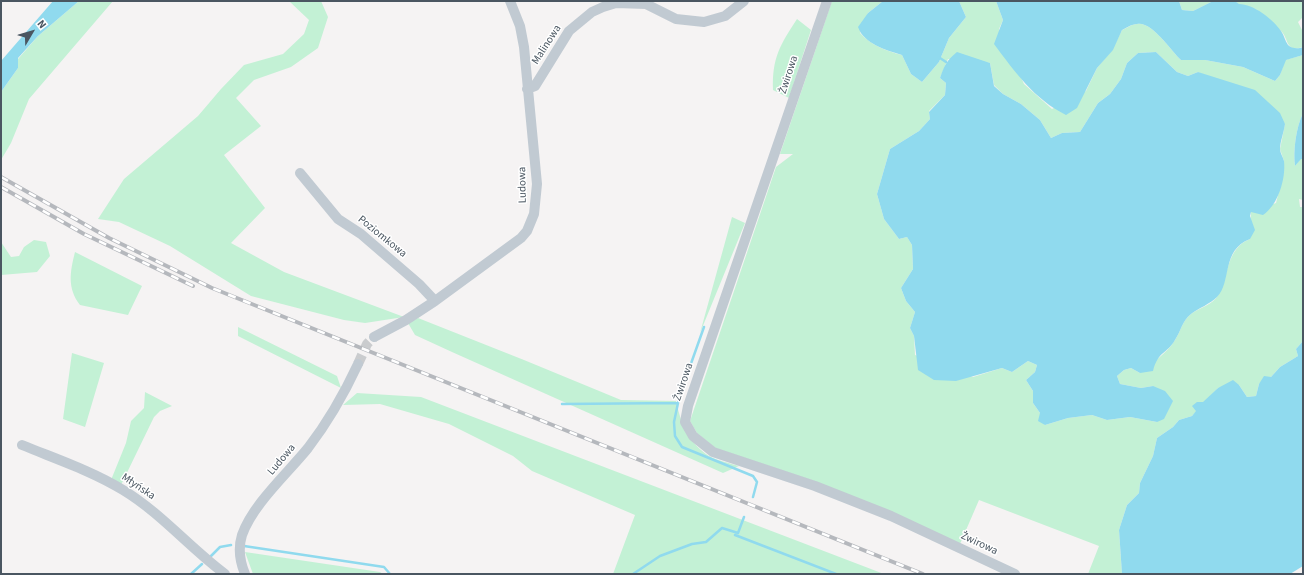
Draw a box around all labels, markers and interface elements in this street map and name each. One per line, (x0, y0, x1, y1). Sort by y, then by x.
north arrow (12, 12, 52, 52)
text: N (34, 17, 50, 32)
street label: Malinowa (529, 23, 565, 67)
street label: Żwirowa (777, 54, 801, 96)
street label: Ludowa (516, 167, 530, 203)
street label: Poziomkowa (355, 213, 409, 261)
street label: Żwirowa (671, 361, 697, 403)
street label: Ludowa (265, 442, 299, 478)
street label: Młyńska (119, 471, 157, 503)
street label: Żwirowa (958, 530, 1000, 558)

